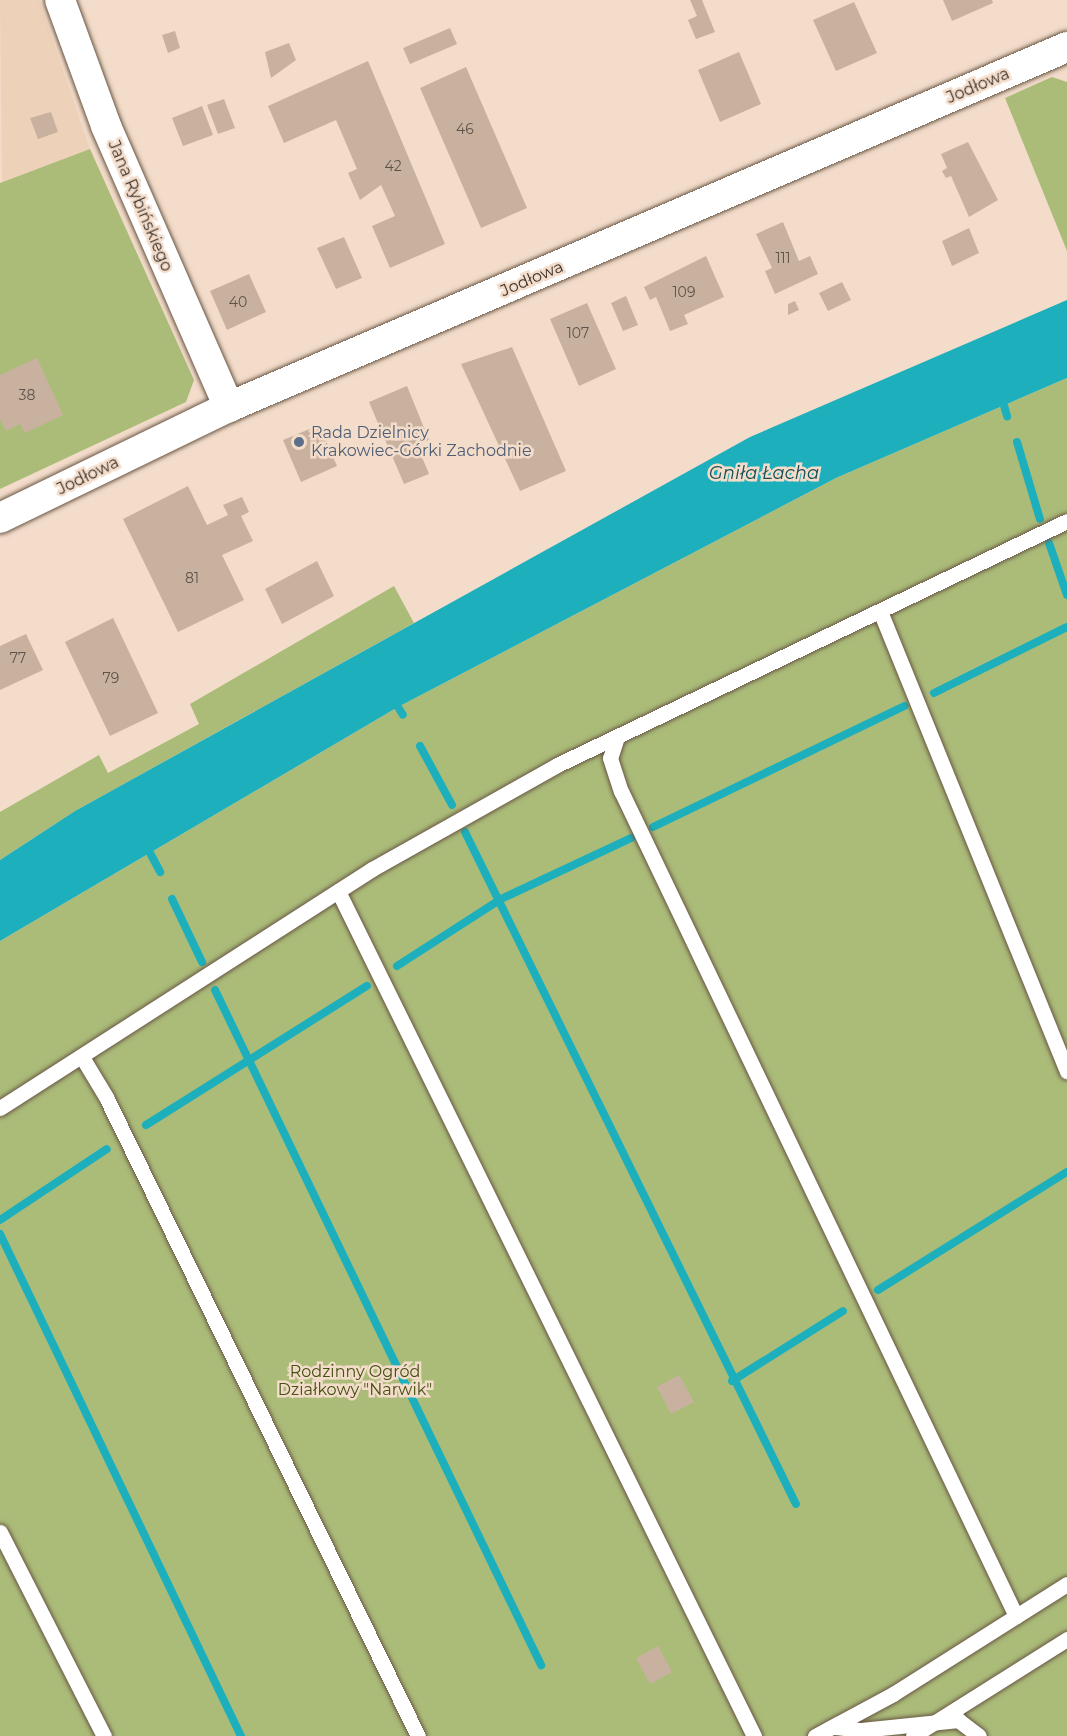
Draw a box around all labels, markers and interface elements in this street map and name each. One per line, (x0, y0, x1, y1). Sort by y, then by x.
street label: Jodłowa (944, 64, 1012, 108)
house number: 46 (456, 121, 474, 137)
street label: Jana Rybińskiego (104, 138, 176, 274)
house number: 42 (384, 158, 402, 174)
house number: 111 (775, 250, 791, 266)
street label: Jodłowa (498, 257, 566, 301)
house number: 109 (673, 284, 695, 300)
house number: 40 (229, 294, 247, 310)
house number: 107 (567, 325, 589, 341)
house number: 38 (19, 387, 35, 403)
place label: Rada Dzielnicy Krakowiec-Górki Zachodnie (311, 423, 532, 461)
marker: Rada Dzielnicy Krakowiec-Górki Zachodnie (292, 435, 306, 449)
street label: Jodłowa (54, 453, 122, 499)
water label: Gniła Łacha (709, 462, 819, 484)
house number: 81 (185, 570, 199, 586)
house number: 77 (10, 650, 26, 666)
house number: 79 (103, 670, 119, 686)
park label: Rodzinny Ogród Działkowy "Narwik" (278, 1362, 432, 1400)

